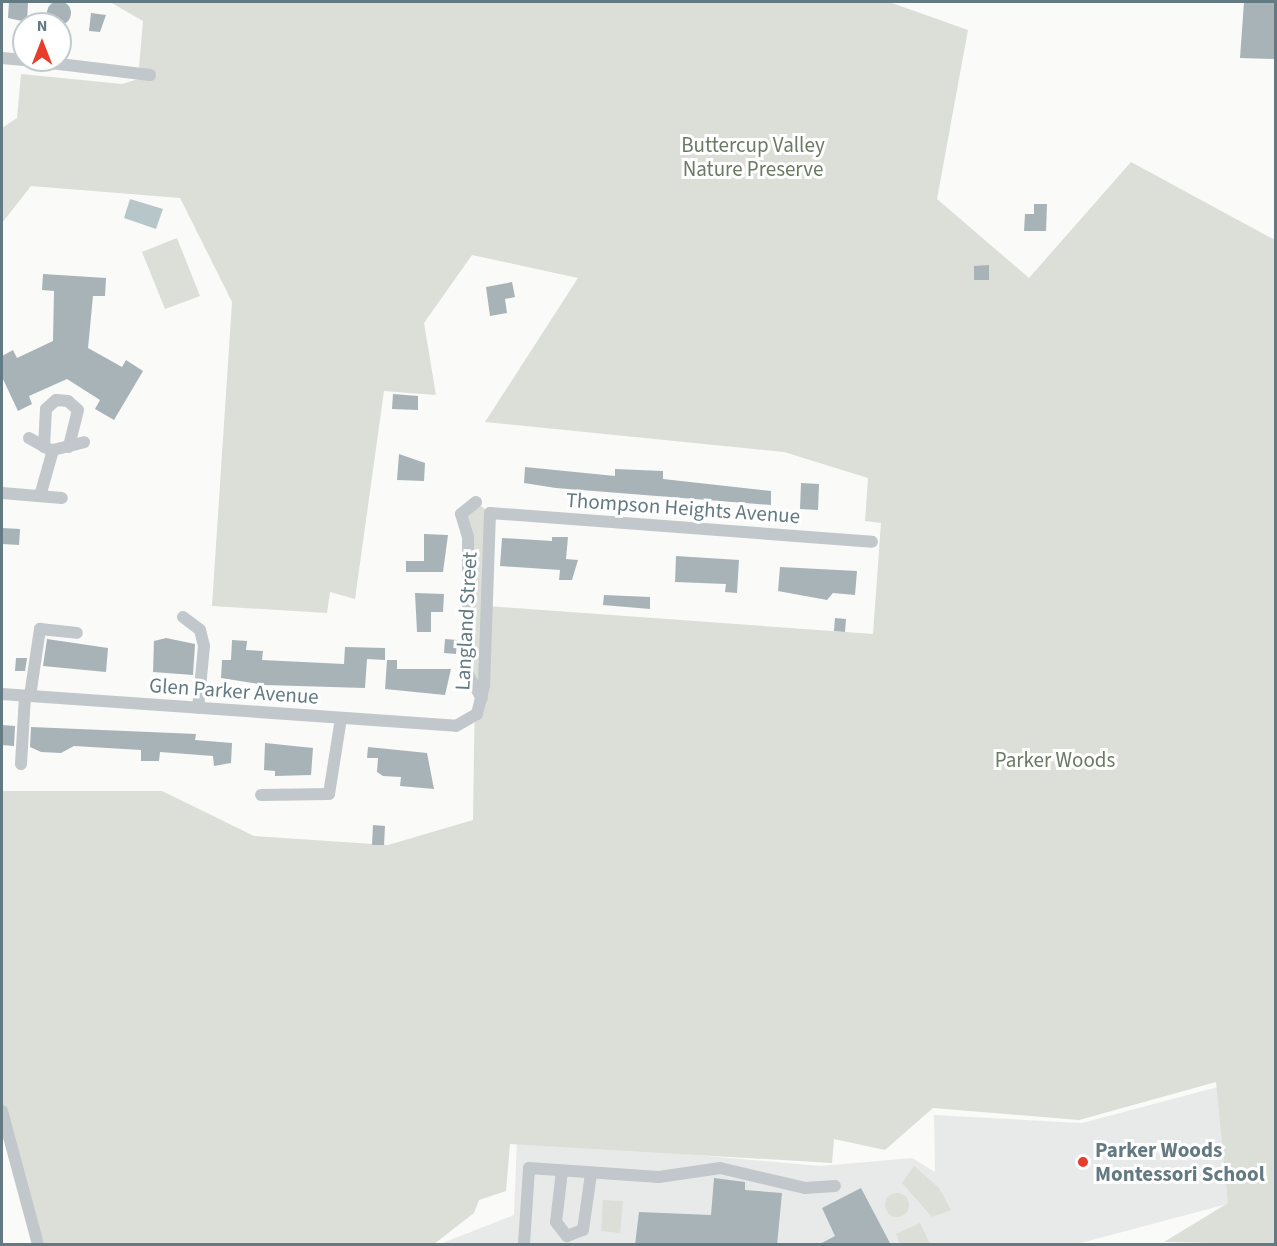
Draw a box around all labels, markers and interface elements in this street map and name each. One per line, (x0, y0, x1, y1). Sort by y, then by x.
north arrow (12, 12, 72, 72)
text: N (37, 15, 47, 37)
park label: Buttercup Valley Nature Preserve (681, 132, 825, 182)
street label: Thompson Heights Avenue (565, 487, 801, 529)
street label: Langland Street (450, 551, 482, 691)
street label: Glen Parker Avenue (148, 673, 320, 709)
park label: Parker Woods (995, 747, 1115, 773)
place label: Parker Woods Montessori School (1095, 1137, 1265, 1187)
marker: Parker Woods Montessori School (1076, 1155, 1090, 1169)

